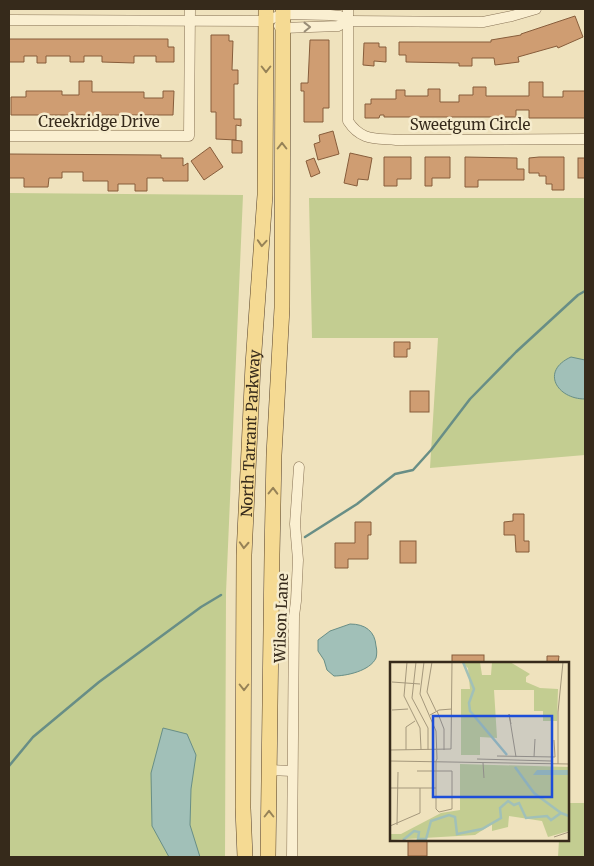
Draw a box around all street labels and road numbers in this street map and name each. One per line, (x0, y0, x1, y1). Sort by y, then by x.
street label: Creekridge Drive (38, 112, 160, 131)
street label: Sweetgum Circle (410, 115, 530, 134)
street label: North Tarrant Parkway (236, 349, 264, 517)
street label: Wilson Lane (270, 573, 292, 664)

